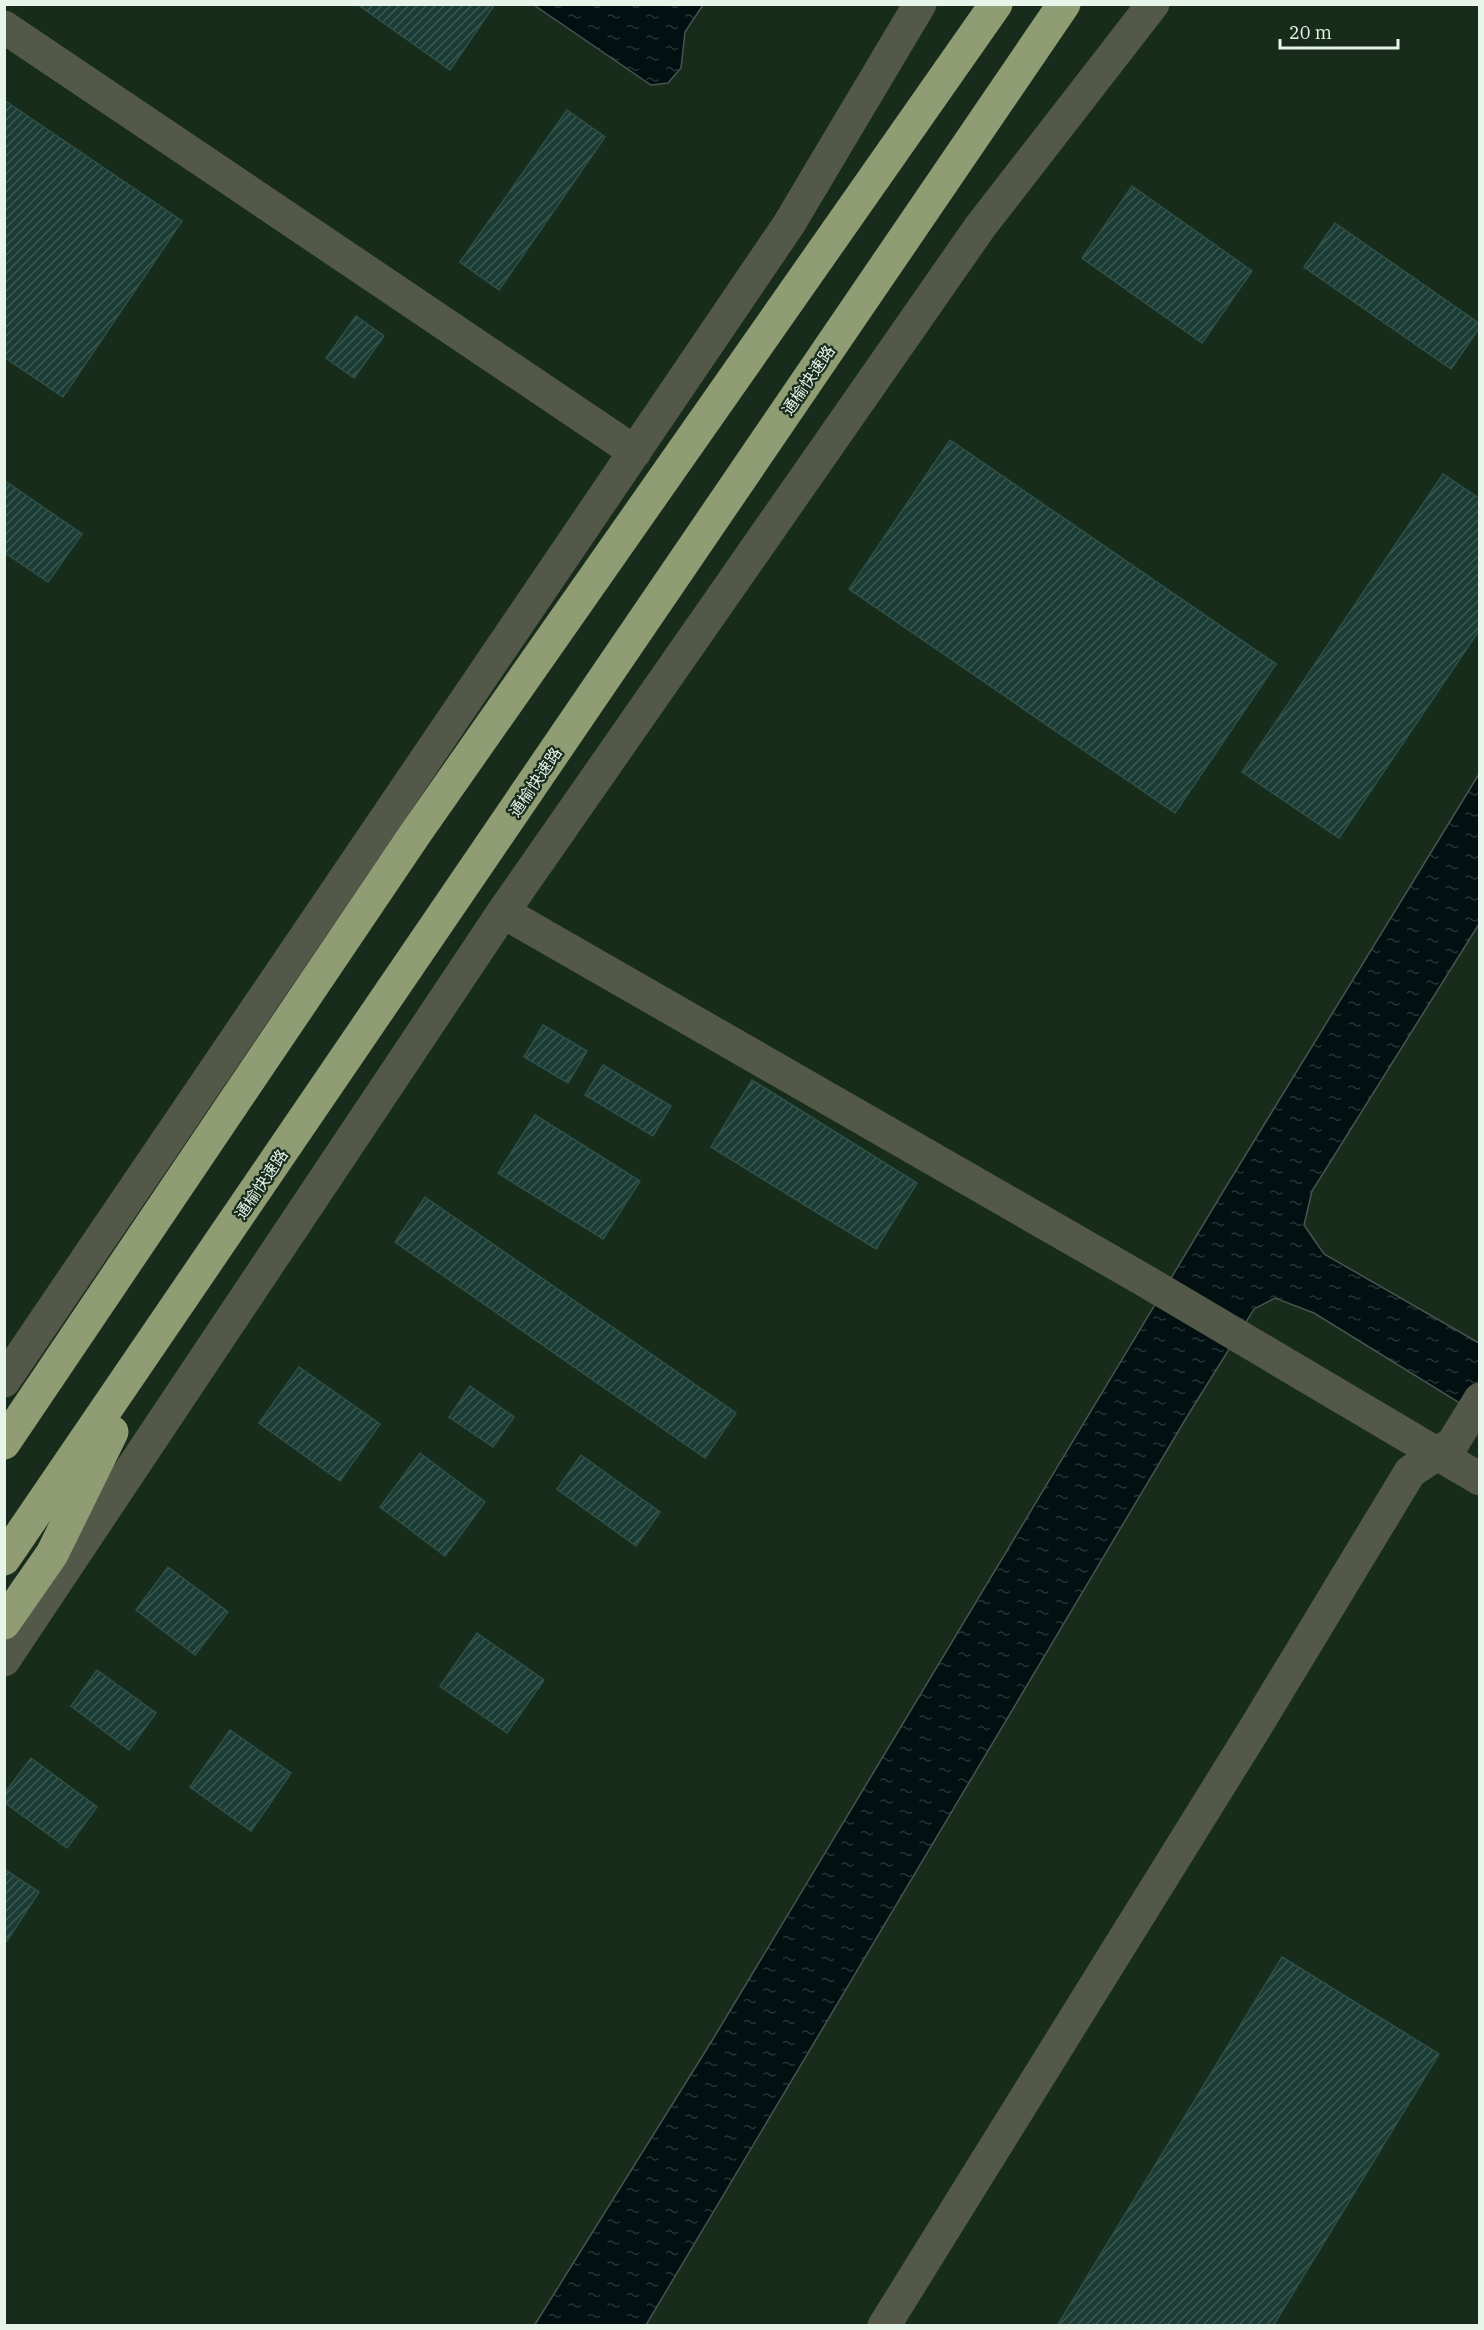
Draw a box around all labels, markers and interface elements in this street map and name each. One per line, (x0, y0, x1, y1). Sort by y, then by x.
scale bar (1280, 12, 1398, 50)
text: 20 m (1289, 21, 1332, 44)
street label: 通榆快速路 (777, 341, 839, 419)
street label: 通榆快速路 (504, 743, 566, 821)
street label: 通榆快速路 (230, 1145, 292, 1223)

